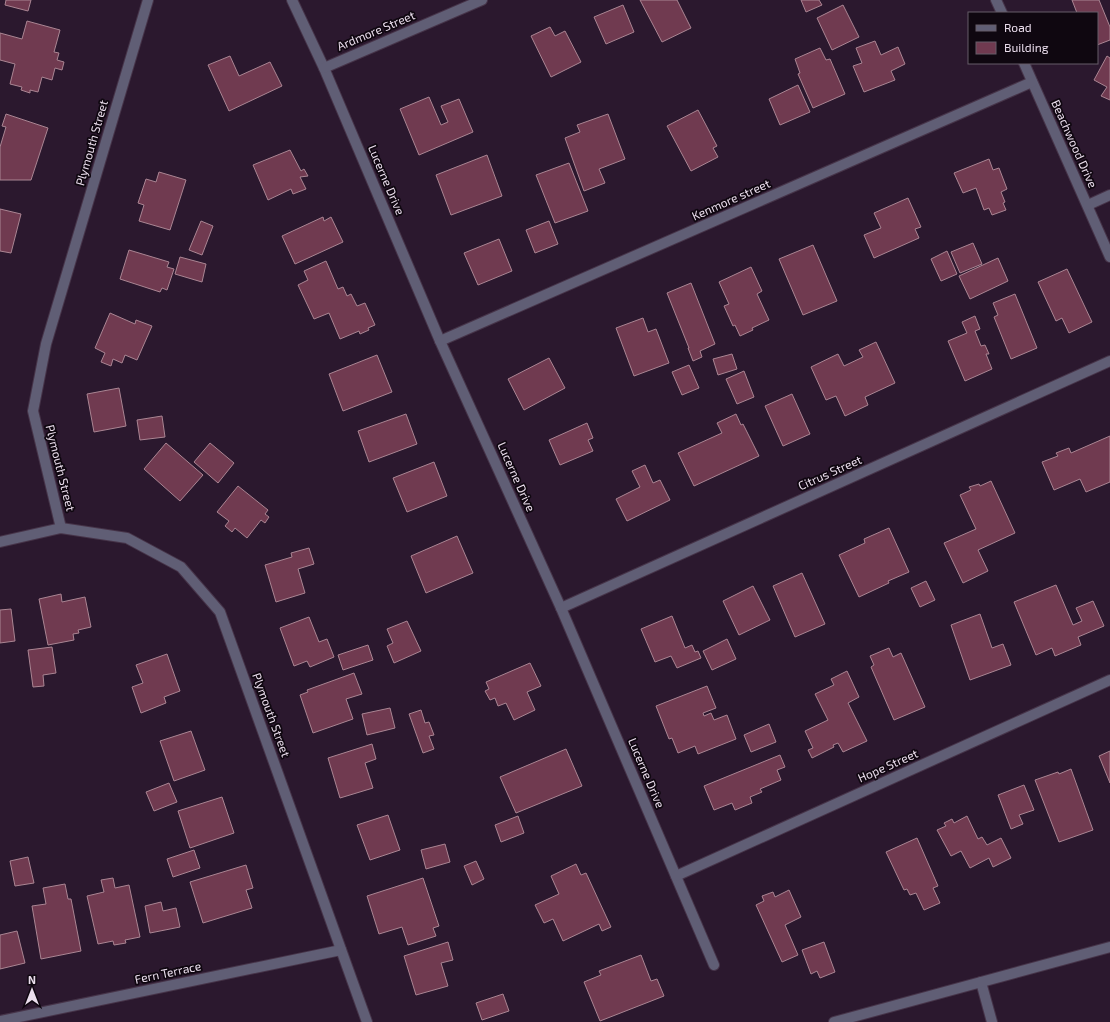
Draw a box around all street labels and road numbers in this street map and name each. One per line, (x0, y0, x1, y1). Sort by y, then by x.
street label: Ardmore Street (334, 7, 417, 53)
street label: Beachwood Drive (1049, 97, 1101, 190)
street label: Plymouth Street (72, 98, 110, 187)
street label: Lucerne Drive (366, 143, 408, 217)
street label: Kenmore street (689, 175, 772, 223)
street label: Plymouth Street (43, 423, 79, 513)
street label: Lucerne Drive (495, 440, 538, 514)
street label: Citrus Street (796, 452, 864, 492)
street label: Plymouth Street (250, 671, 294, 759)
street label: Lucerne Drive (626, 736, 668, 810)
street label: Hope Street (855, 745, 920, 785)
street label: Fern Terrace (133, 958, 202, 986)

